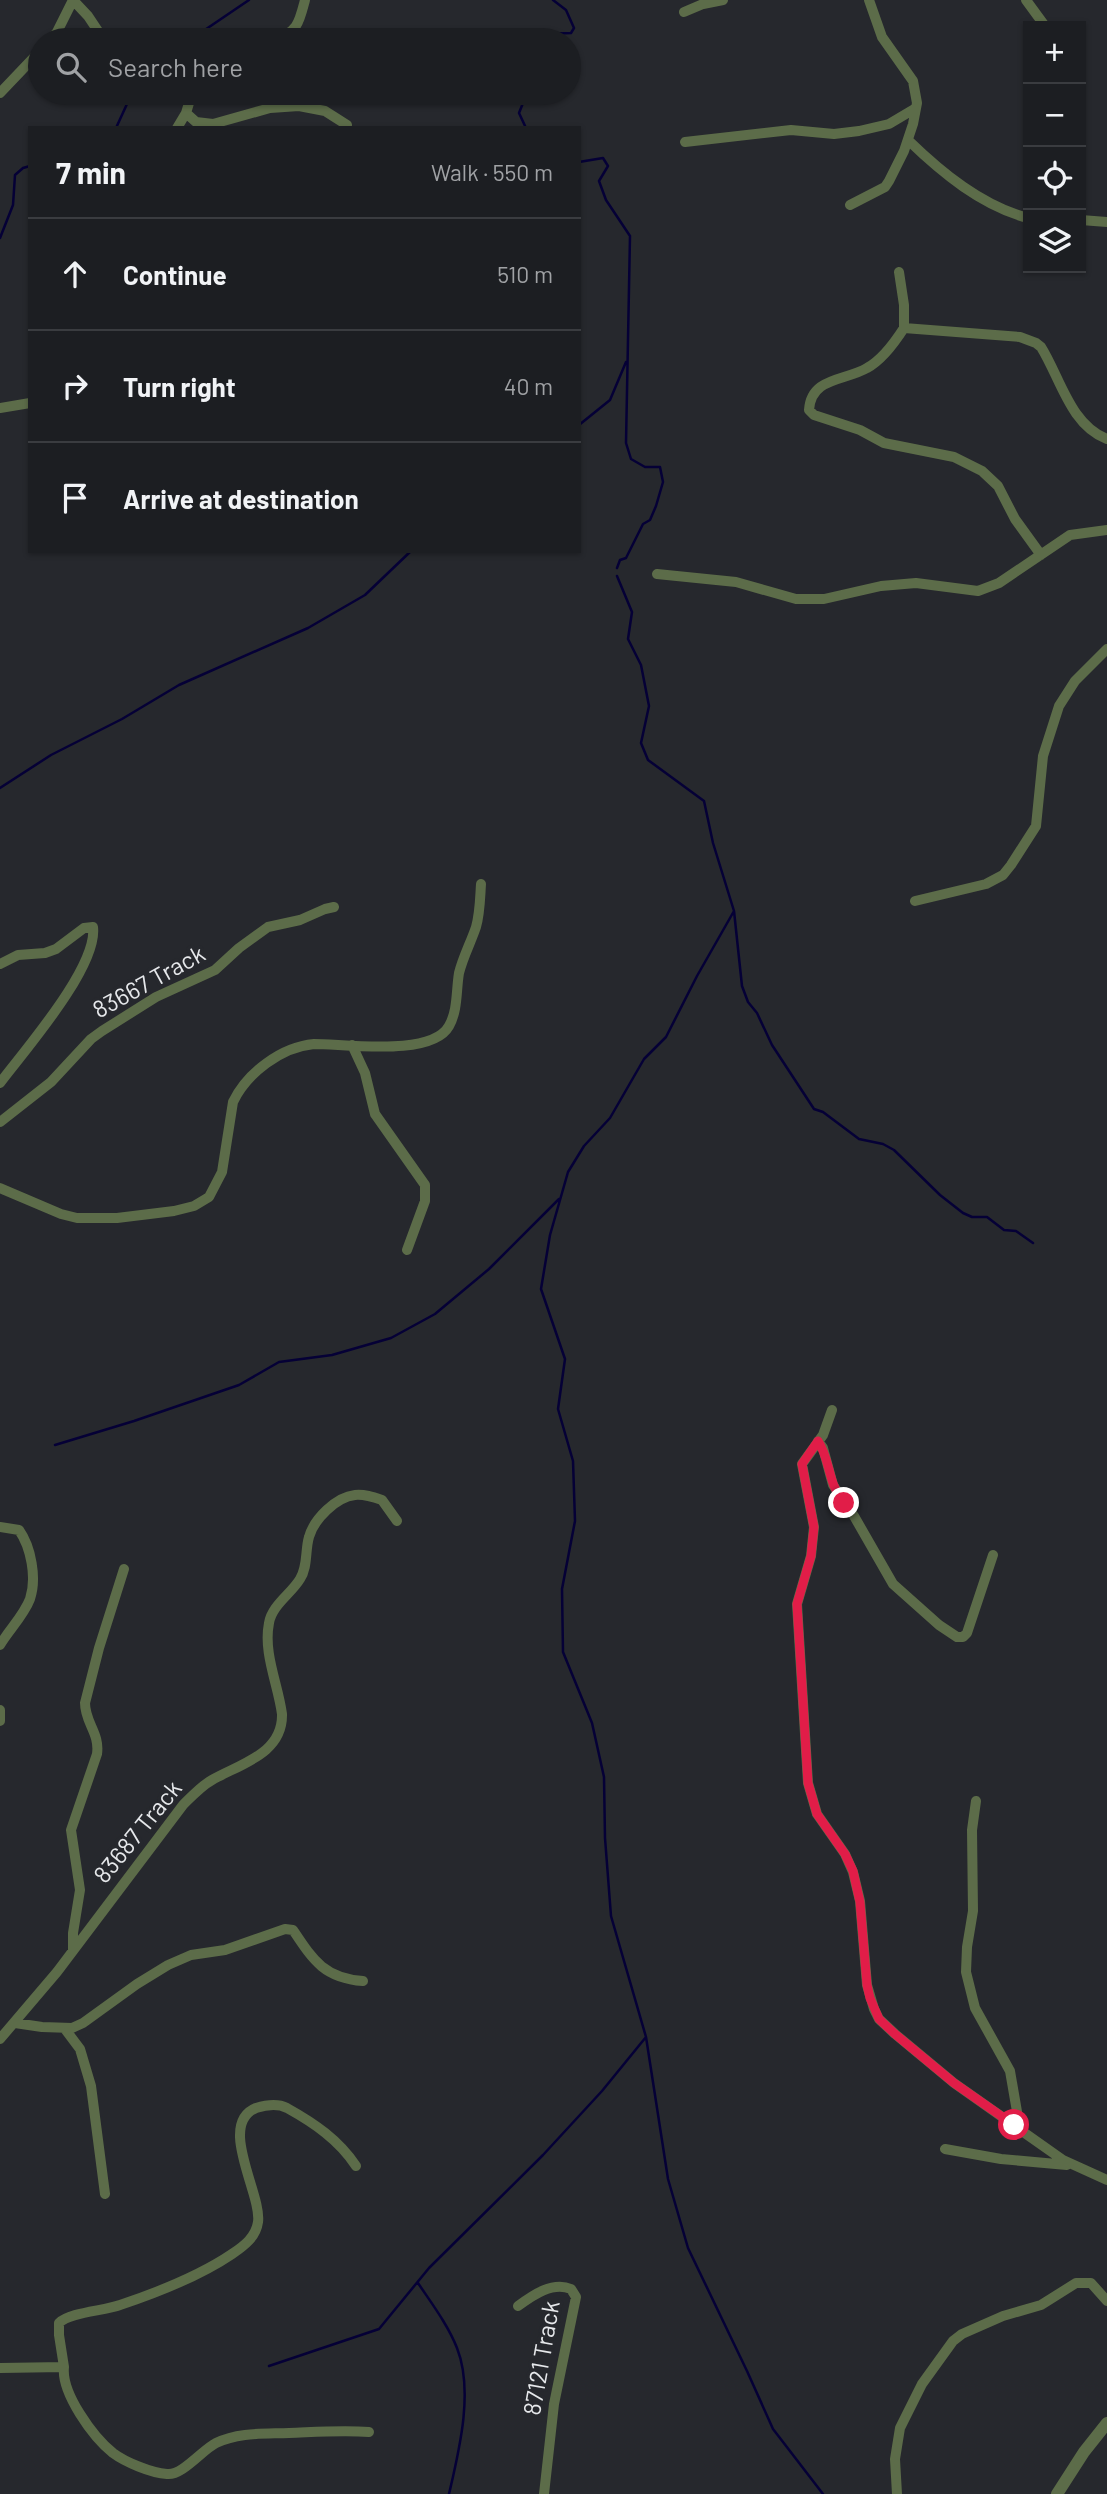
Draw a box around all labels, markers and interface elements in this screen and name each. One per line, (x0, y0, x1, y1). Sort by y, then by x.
map controls (1023, 21, 1086, 273)
button: + (1023, 21, 1086, 84)
search box (28, 28, 581, 105)
icon: search (52, 48, 90, 86)
text: Search here (108, 51, 243, 82)
button: − (1023, 84, 1086, 147)
button: locate (1023, 147, 1086, 210)
text: 7 min (56, 154, 126, 190)
text: Walk · 550 m (431, 158, 553, 186)
button: layers (1023, 210, 1086, 273)
icon: ahead (56, 255, 94, 293)
text: Continue (123, 259, 227, 290)
text: 510 m (497, 260, 553, 288)
icon: right (56, 367, 94, 405)
text: Turn right (123, 371, 236, 402)
text: 40 m (504, 372, 553, 400)
icon: arrive (56, 479, 94, 517)
text: Arrive at destination (123, 483, 359, 514)
street label: 83667 Track (87, 938, 209, 1023)
route end (828, 1487, 859, 1518)
street label: 83687 Track (87, 1774, 187, 1888)
route start (998, 2109, 1029, 2140)
street label: 87121 Track (516, 2298, 565, 2417)

